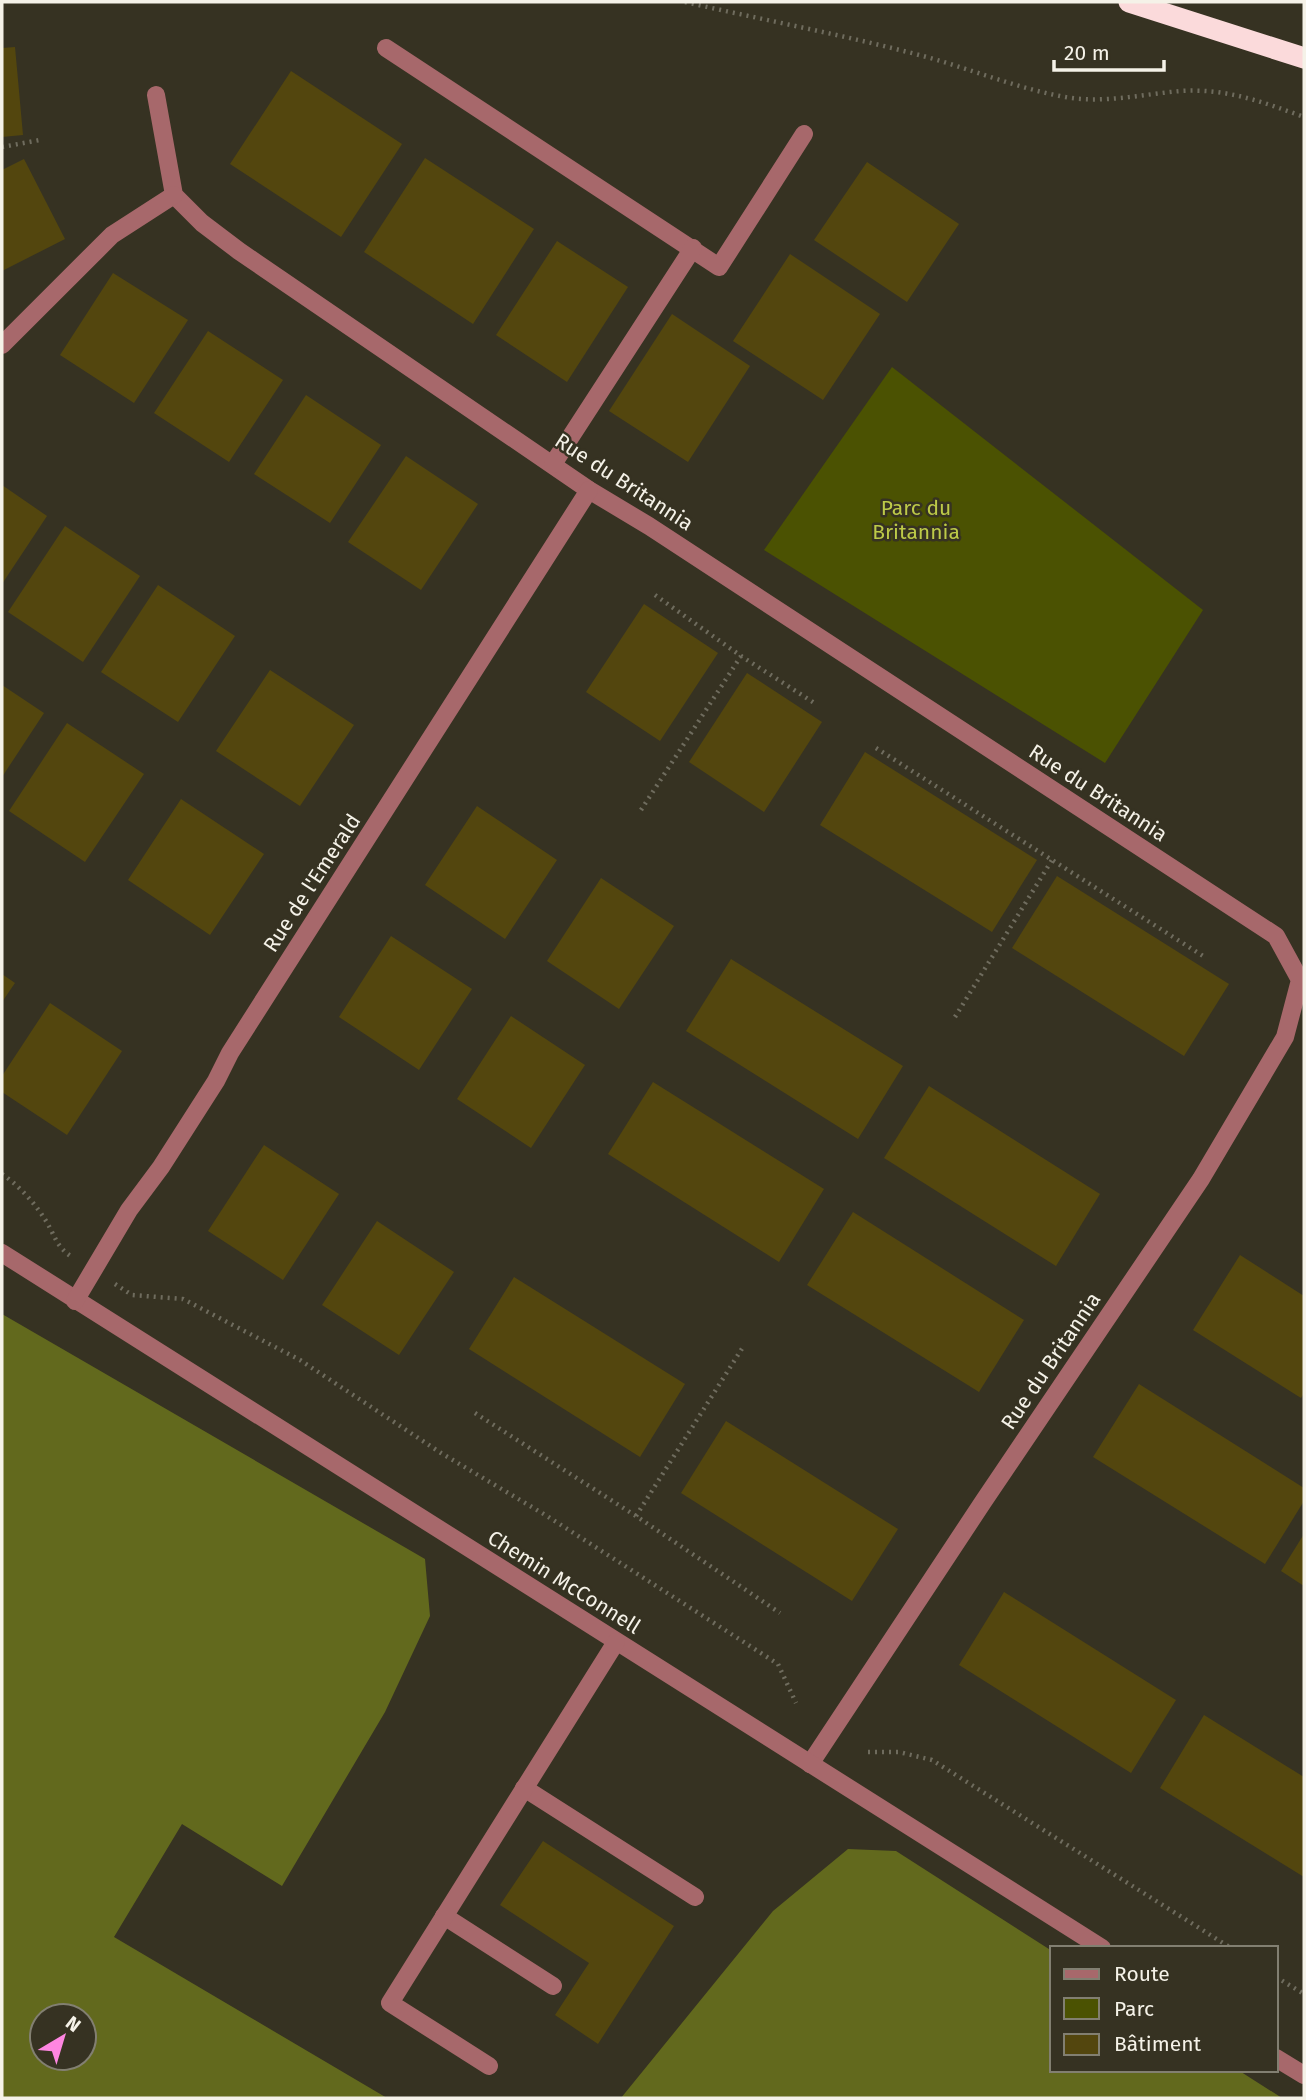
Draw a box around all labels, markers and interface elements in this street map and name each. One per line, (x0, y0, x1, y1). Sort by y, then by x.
scale bar (1054, 28, 1164, 72)
text: 20 m (1064, 40, 1110, 66)
street label: Rue du Britannia (550, 428, 698, 536)
park label: Parc du Britannia (872, 495, 960, 545)
street label: Rue du Britannia (1024, 739, 1172, 847)
street label: Rue de l'Emerald (258, 809, 366, 957)
street label: Rue du Britannia (996, 1287, 1106, 1435)
street label: Chemin McConnell (483, 1524, 645, 1640)
legend (1050, 1946, 1278, 2072)
text: Route (1114, 1961, 1170, 1987)
text: Parc (1114, 1996, 1154, 2022)
north arrow (28, 2002, 98, 2072)
text: N (61, 2011, 85, 2037)
text: Bâtiment (1114, 2031, 1201, 2057)

